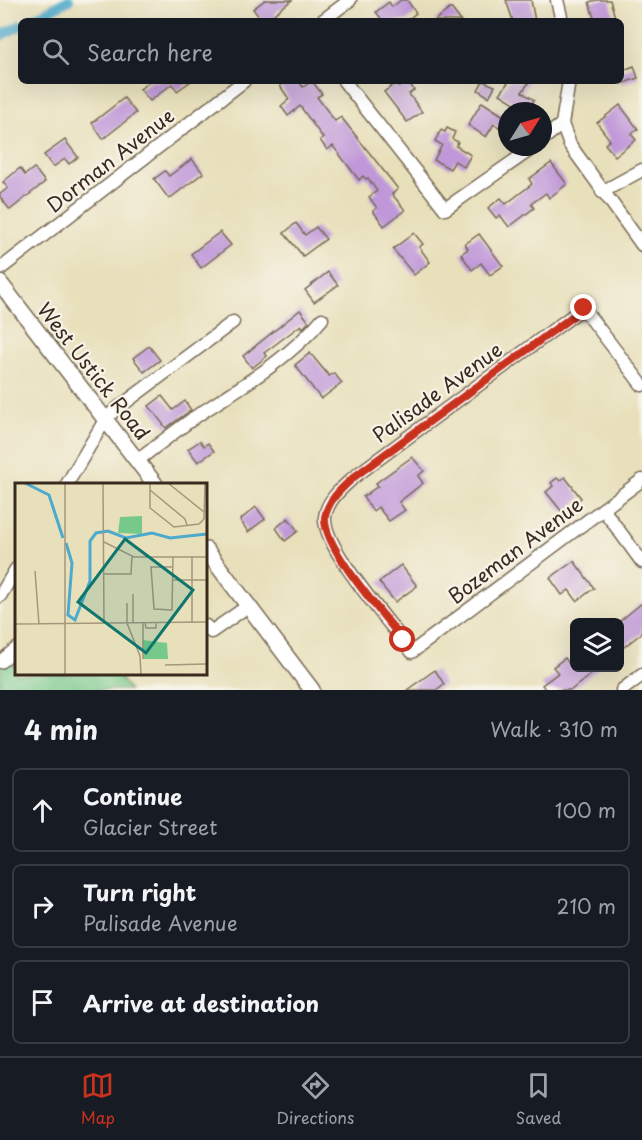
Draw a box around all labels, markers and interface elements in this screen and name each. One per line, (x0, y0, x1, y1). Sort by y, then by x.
search box (18, 18, 624, 84)
icon: search (39, 35, 72, 68)
text: Search here (87, 35, 213, 68)
street label: Dorman Avenue (40, 101, 180, 219)
north arrow (498, 102, 552, 156)
route end (570, 294, 596, 320)
street label: West Ustick Road (31, 296, 157, 446)
street label: Palisade Avenue (366, 334, 508, 450)
inset map (15, 483, 207, 675)
street label: Bozeman Avenue (441, 489, 589, 611)
map controls (570, 618, 624, 672)
button: layers (570, 618, 624, 672)
route start (389, 626, 415, 652)
text: 4 min (24, 710, 98, 749)
text: Walk · 310 m (490, 714, 618, 744)
text: Continue (83, 779, 182, 812)
icon: ahead (26, 794, 59, 827)
text: 100 m (555, 795, 616, 825)
text: Glacier Street (83, 812, 217, 842)
text: Turn right (83, 875, 196, 908)
icon: right (26, 890, 59, 923)
text: 210 m (557, 891, 616, 921)
text: Palisade Avenue (83, 908, 238, 938)
icon: arrive (26, 986, 59, 1019)
text: Arrive at destination (83, 986, 319, 1019)
tab: Map (81, 1069, 115, 1129)
tab: Directions (276, 1069, 354, 1129)
tab: Saved (516, 1069, 561, 1129)

